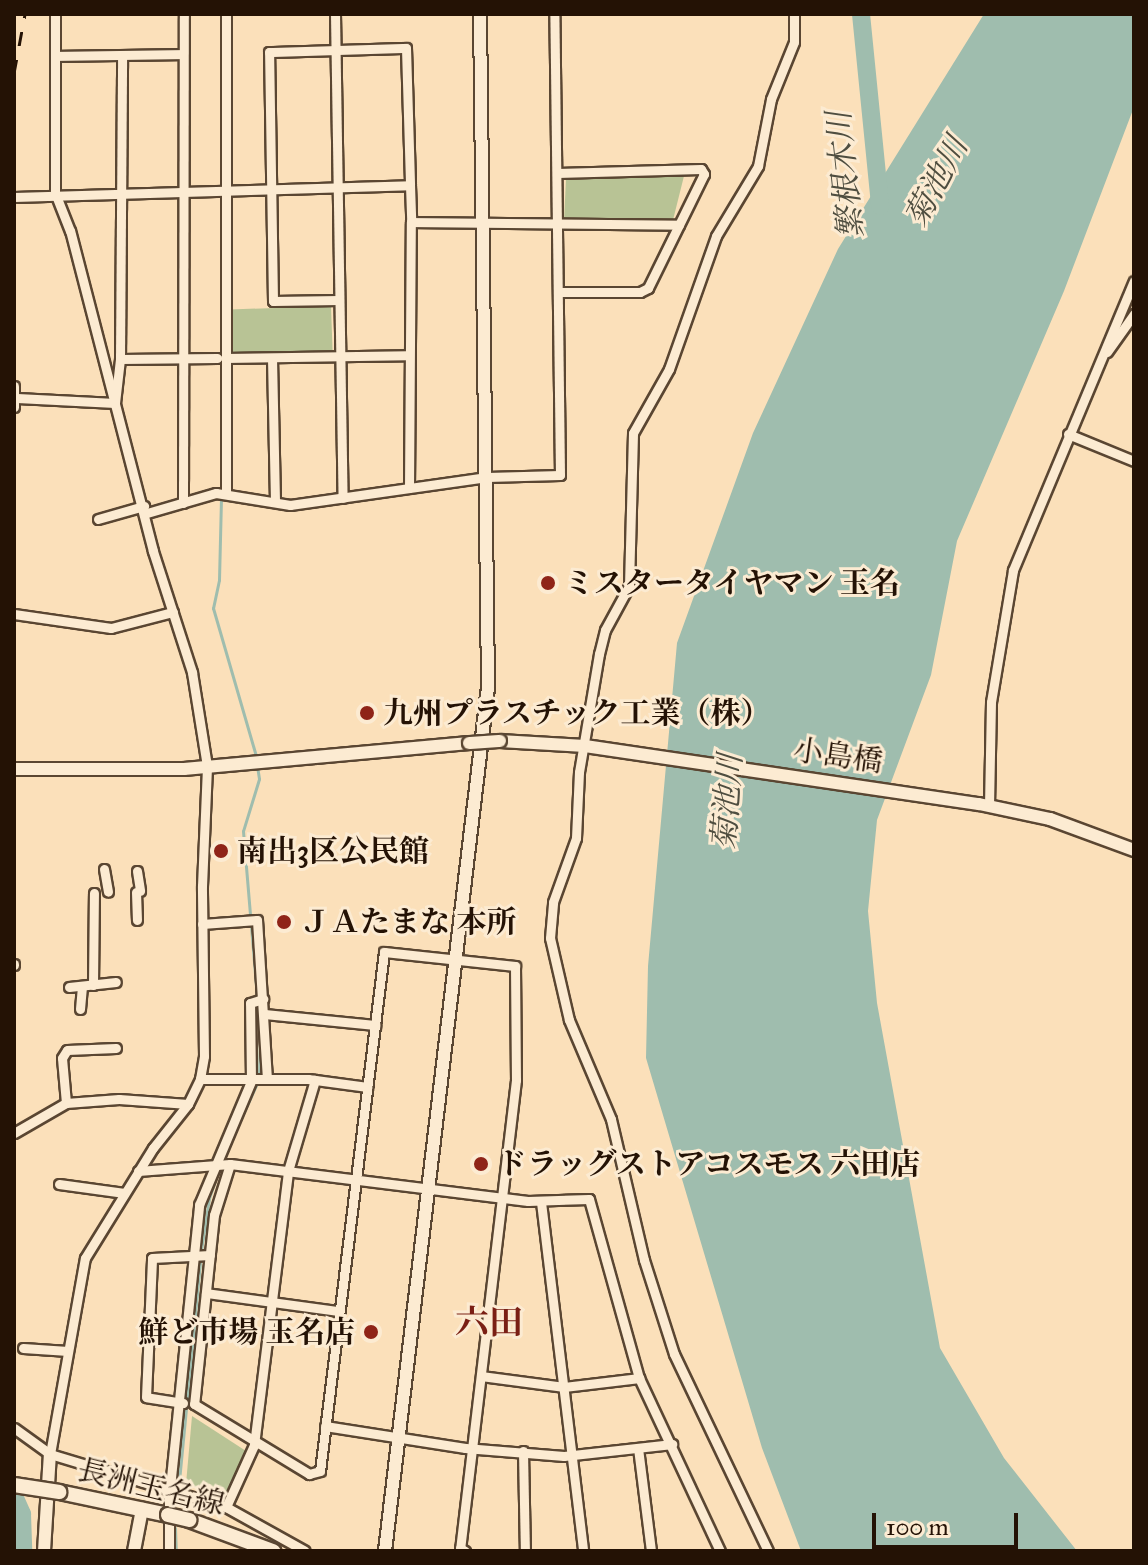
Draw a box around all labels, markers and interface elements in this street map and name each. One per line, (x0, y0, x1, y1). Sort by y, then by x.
water label: 繁根木川 (820, 109, 872, 241)
water label: 菊池川 (898, 131, 976, 233)
place label: ミスタータイヤマン 玉名 (564, 565, 900, 601)
marker: ミスタータイヤマン 玉名 (539, 574, 557, 592)
place label: 九州プラスチック工業（株） (383, 695, 773, 731)
marker: 九州プラスチック工業（株） (358, 704, 376, 722)
street label: 小島橋 (791, 732, 885, 780)
water label: 菊池川 (705, 753, 751, 851)
place label: 南出3区公民館 (237, 833, 429, 869)
marker: 南出3区公民館 (212, 842, 230, 860)
place label: ＪＡたまな 本所 (300, 904, 516, 940)
marker: ＪＡたまな 本所 (275, 913, 293, 931)
place label: ドラッグストアコスモス 六田店 (497, 1146, 923, 1182)
marker: ドラッグストアコスモス 六田店 (472, 1155, 490, 1173)
district label: 六田 (455, 1303, 523, 1343)
place label: 鮮ど市場 玉名店 (139, 1314, 355, 1350)
marker: 鮮ど市場 玉名店 (362, 1323, 380, 1341)
street label: 長洲玉名線 (74, 1451, 228, 1523)
scale bar (876, 1497, 1022, 1547)
text: 100 m (886, 1512, 949, 1542)

